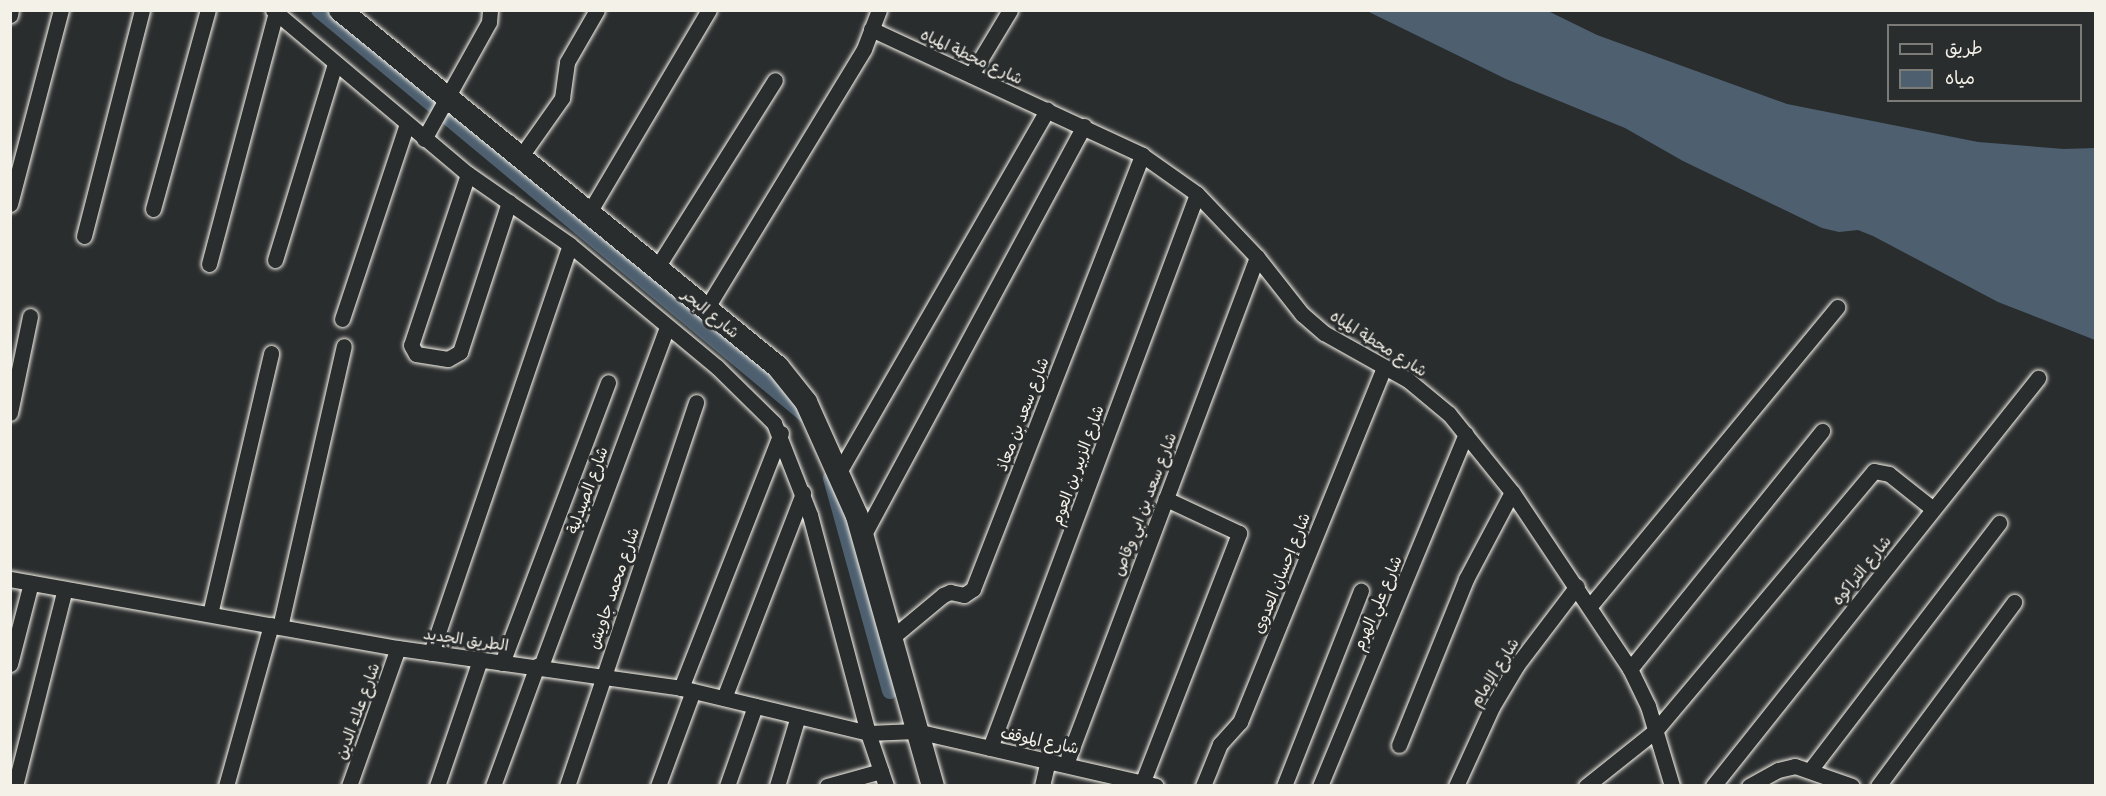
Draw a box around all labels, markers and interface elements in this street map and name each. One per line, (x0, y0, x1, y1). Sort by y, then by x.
street label: شارع محطة المياه (918, 24, 1026, 88)
legend (1887, 24, 2082, 102)
text: طريق (1945, 35, 1983, 60)
text: مياه (1945, 65, 1975, 90)
street label: شارع البحر (678, 284, 744, 342)
street label: شارع محطة المياه (1327, 306, 1431, 380)
street label: شارع سعد بن معاذ (991, 354, 1053, 474)
street label: شارع الزبير بن العوم (1046, 402, 1108, 528)
street label: شارع سعد بن ابي وقاص (1108, 430, 1180, 578)
street label: شارع الصيدلية (562, 444, 612, 536)
street label: شارع إحسان العدوى (1248, 510, 1314, 636)
street label: شارع محمد جاويش (583, 525, 643, 651)
street label: شارع التراكوه (1827, 531, 1895, 609)
street label: شارع علي الهرم (1348, 553, 1406, 653)
street label: الطريق الجديد (422, 624, 510, 654)
street label: شارع الإمام (1465, 634, 1523, 710)
street label: شارع علاء الدين (331, 660, 383, 762)
street label: شارع الموقف (999, 722, 1081, 758)

